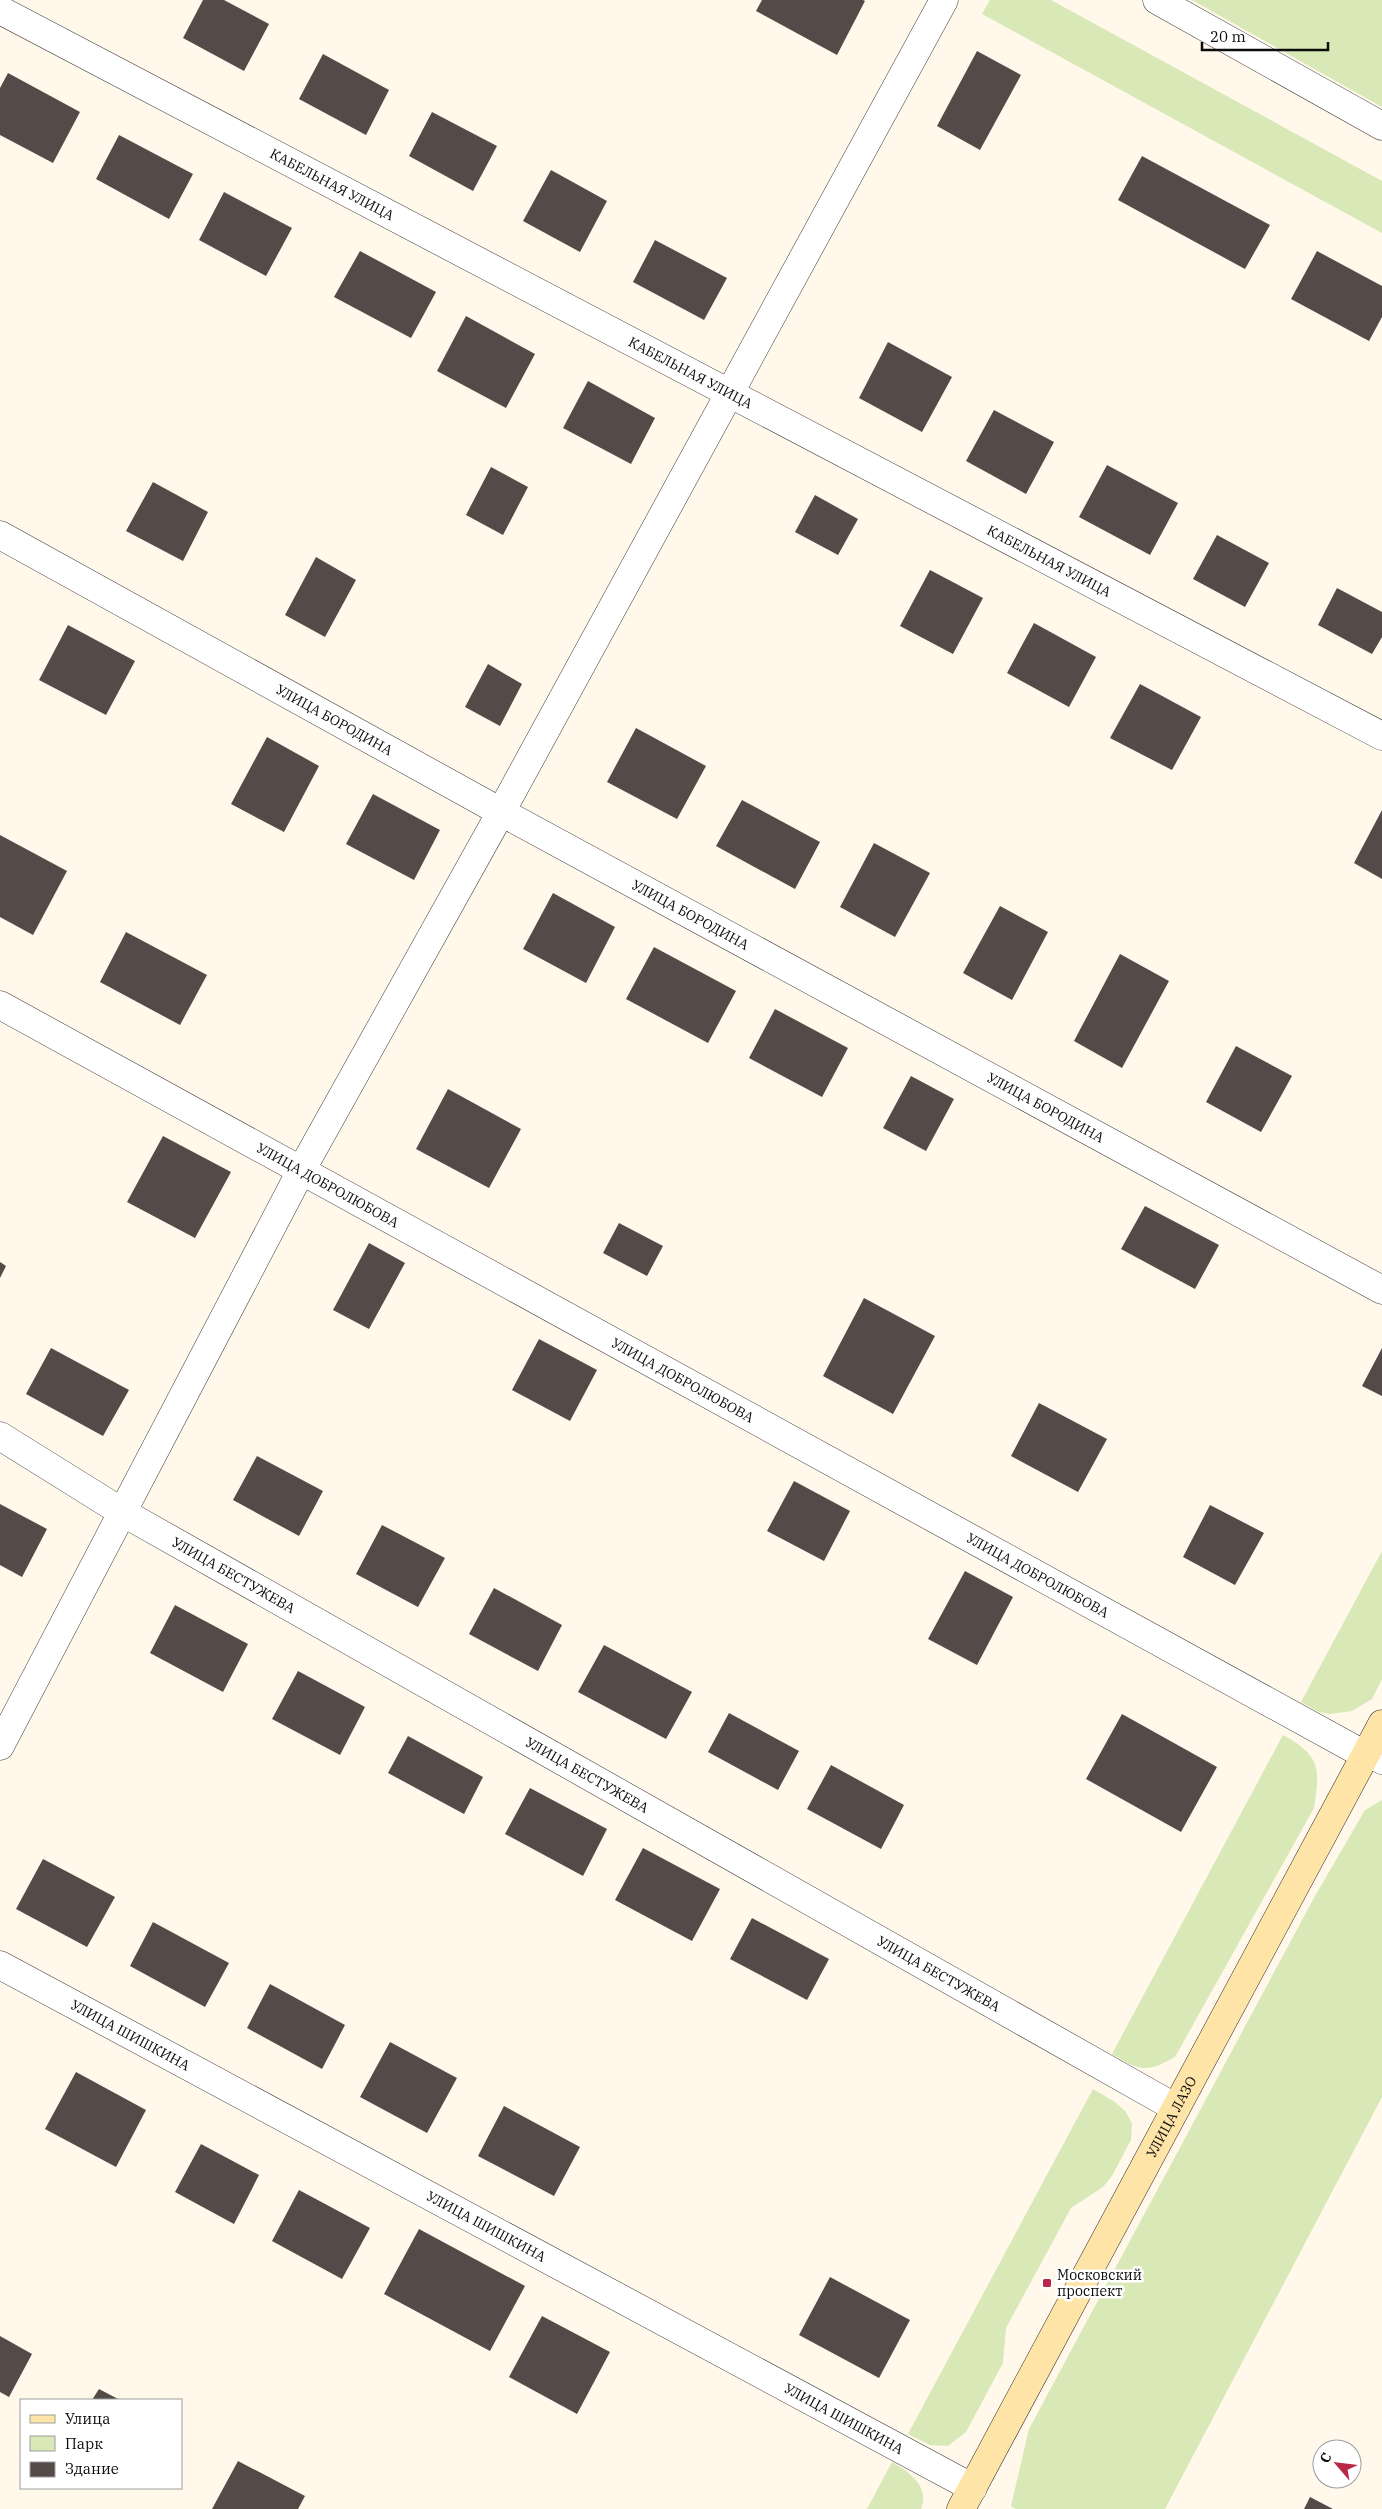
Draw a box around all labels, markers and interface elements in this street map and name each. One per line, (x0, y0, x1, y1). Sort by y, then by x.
scale bar (1202, 20, 1328, 52)
text: 20 m (1210, 27, 1246, 46)
street label: КАБЕЛЬНАЯ УЛИЦА (267, 144, 398, 225)
street label: КАБЕЛЬНАЯ УЛИЦА (625, 333, 756, 413)
street label: КАБЕЛЬНАЯ УЛИЦА (984, 521, 1115, 601)
street label: УЛИЦА БОРОДИНА (273, 680, 396, 760)
street label: УЛИЦА БОРОДИНА (629, 876, 753, 954)
street label: УЛИЦА БОРОДИНА (984, 1068, 1108, 1147)
street label: УЛИЦА ДОБРОЛЮБОВА (253, 1139, 403, 1232)
street label: УЛИЦА ДОБРОЛЮБОВА (608, 1334, 758, 1427)
street label: УЛИЦА ДОБРОЛЮБОВА (963, 1529, 1112, 1622)
street label: УЛИЦА БЕСТУЖЕВА (169, 1533, 299, 1617)
street label: УЛИЦА БЕСТУЖЕВА (522, 1733, 652, 1817)
street label: УЛИЦА БЕСТУЖЕВА (874, 1932, 1004, 2016)
street label: УЛИЦА ШИШКИНА (68, 1996, 194, 2075)
street label: УЛИЦА ЛАЗО (1142, 2073, 1200, 2161)
street label: УЛИЦА ШИШКИНА (423, 2187, 549, 2266)
place label: Московский проспект (1057, 2266, 1142, 2300)
marker: Московский проспект (1041, 2277, 1053, 2289)
street label: УЛИЦА ШИШКИНА (781, 2379, 907, 2458)
legend (20, 2399, 182, 2489)
text: Улица (65, 2409, 110, 2428)
text: Парк (65, 2434, 103, 2453)
north arrow (1312, 2439, 1362, 2489)
text: С (1315, 2450, 1336, 2466)
text: Здание (65, 2459, 119, 2478)

